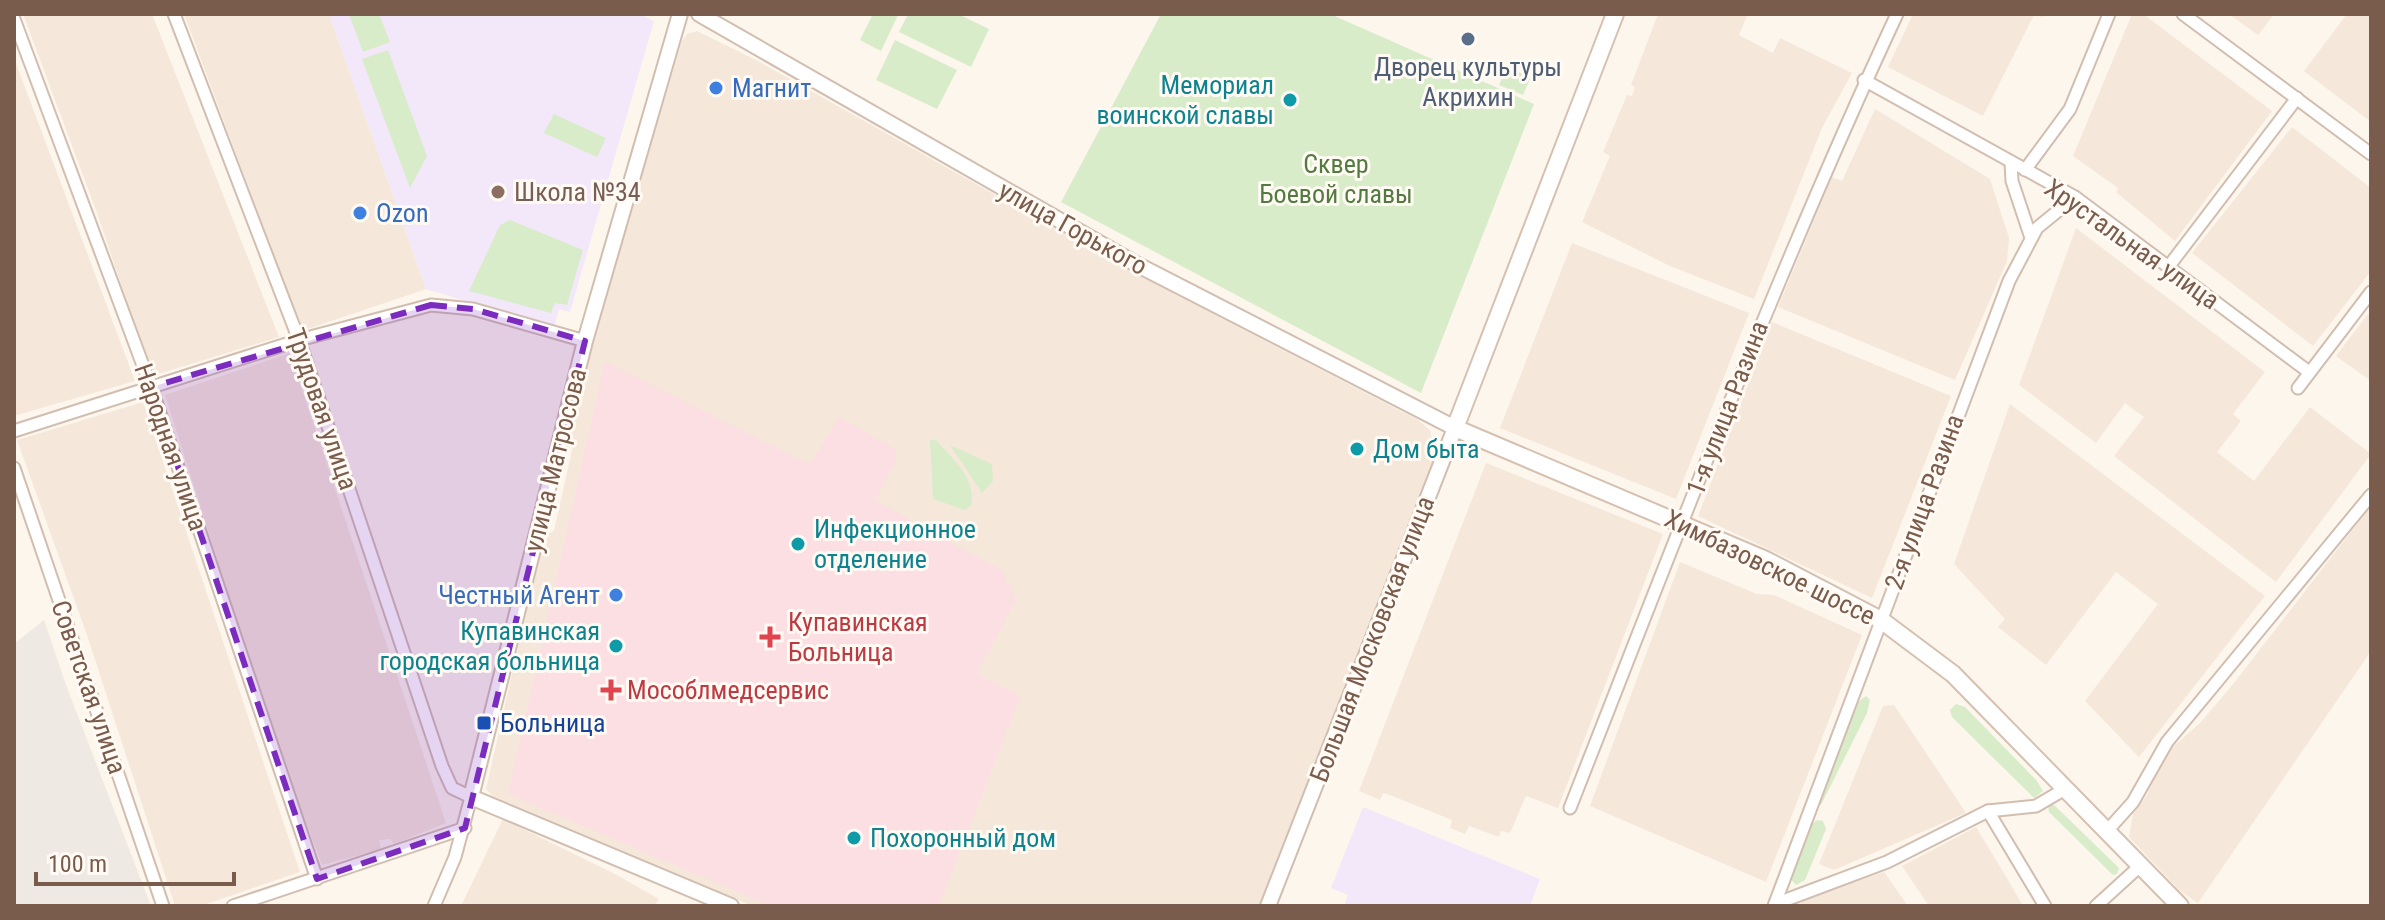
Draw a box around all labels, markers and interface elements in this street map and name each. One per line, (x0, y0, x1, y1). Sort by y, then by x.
marker: Дворец культуры Акрихин (1459, 30, 1477, 48)
place label: Дворец культуры Акрихин (1374, 52, 1562, 112)
place label: Мемориал воинской славы (1096, 70, 1274, 130)
place label: Магнит (732, 73, 811, 103)
marker: Магнит (707, 79, 725, 97)
marker: Мемориал воинской славы (1281, 91, 1299, 109)
park label: Сквер Боевой славы (1259, 149, 1413, 209)
street label: Хрустальная улица (2039, 173, 2225, 315)
street label: улица Горького (993, 175, 1153, 281)
place label: Школа №34 (514, 177, 641, 207)
marker: Школа №34 (489, 183, 507, 201)
place label: Ozon (376, 198, 428, 228)
marker: Ozon (351, 204, 369, 222)
street label: 1-я улица Разина (1680, 317, 1774, 499)
street label: Трудовая улица (280, 324, 364, 494)
street label: Народная улица (128, 360, 214, 534)
street label: улица Матросова (518, 365, 592, 555)
street label: 2-я улица Разина (1878, 410, 1970, 594)
place label: Дом быта (1373, 434, 1480, 464)
marker: Дом быта (1348, 440, 1366, 458)
street label: Большая Московская улица (1304, 492, 1440, 786)
street label: Химбазовское шоссе (1660, 503, 1880, 631)
place label: Инфекционное отделение (814, 514, 976, 574)
marker: Инфекционное отделение (789, 535, 807, 553)
place label: Честный Агент (438, 580, 600, 610)
marker: Честный Агент (607, 586, 625, 604)
street label: Советская улица (45, 596, 133, 778)
place label: Купавинская Больница (788, 607, 928, 667)
place label: Купавинская городская больница (379, 616, 600, 676)
marker: Купавинская Больница (759, 626, 781, 648)
marker: Купавинская городская больница (607, 637, 625, 655)
place label: Мособлмедсервис (627, 675, 829, 705)
marker: Мособлмедсервис (602, 681, 620, 699)
place label: Больница (500, 708, 605, 738)
marker: Больница (475, 714, 493, 732)
place label: Похоронный дом (870, 823, 1056, 853)
marker: Похоронный дом (845, 829, 863, 847)
scale bar (36, 836, 234, 886)
text: 100 m (48, 850, 107, 878)

